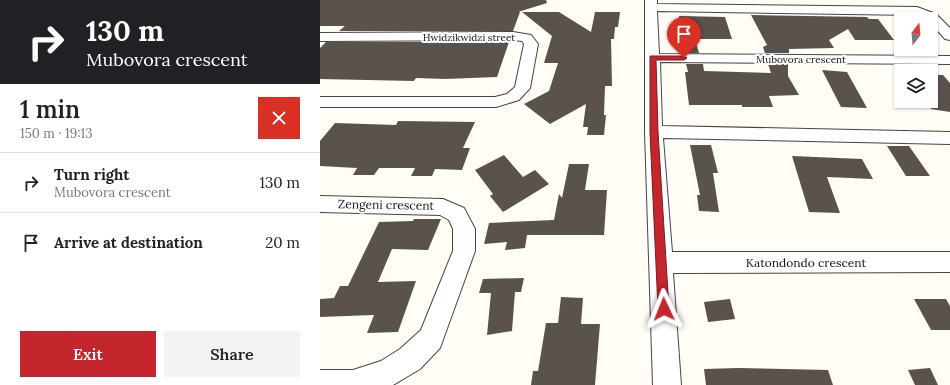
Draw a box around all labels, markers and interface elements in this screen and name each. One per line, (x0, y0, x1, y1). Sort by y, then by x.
north arrow (894, 12, 938, 56)
map controls (894, 12, 938, 108)
text: 130 m (86, 13, 164, 49)
icon: right (20, 16, 72, 68)
pin (667, 17, 701, 58)
icon: arrive (673, 23, 695, 45)
street label: Hwidzikwidzi street (423, 31, 515, 44)
text: Mubovora crescent (86, 48, 248, 71)
street label: Mubovora crescent (756, 53, 846, 66)
button: layers (894, 64, 938, 108)
text: 1 min (20, 94, 80, 125)
button: close (258, 97, 300, 139)
text: 150 m · 19:13 (20, 125, 93, 142)
text: Turn right (54, 165, 130, 184)
icon: right (20, 172, 42, 194)
text: 130 m (260, 173, 300, 192)
text: Mubovora crescent (54, 184, 171, 201)
street label: Zengeni crescent (338, 196, 435, 213)
icon: arrive (20, 232, 42, 254)
text: Arrive at destination (54, 233, 203, 252)
text: 20 m (265, 233, 300, 252)
street label: Katondondo crescent (746, 255, 866, 270)
position arrow (643, 288, 685, 330)
button: Exit (20, 331, 156, 377)
button: Share (164, 331, 300, 377)

